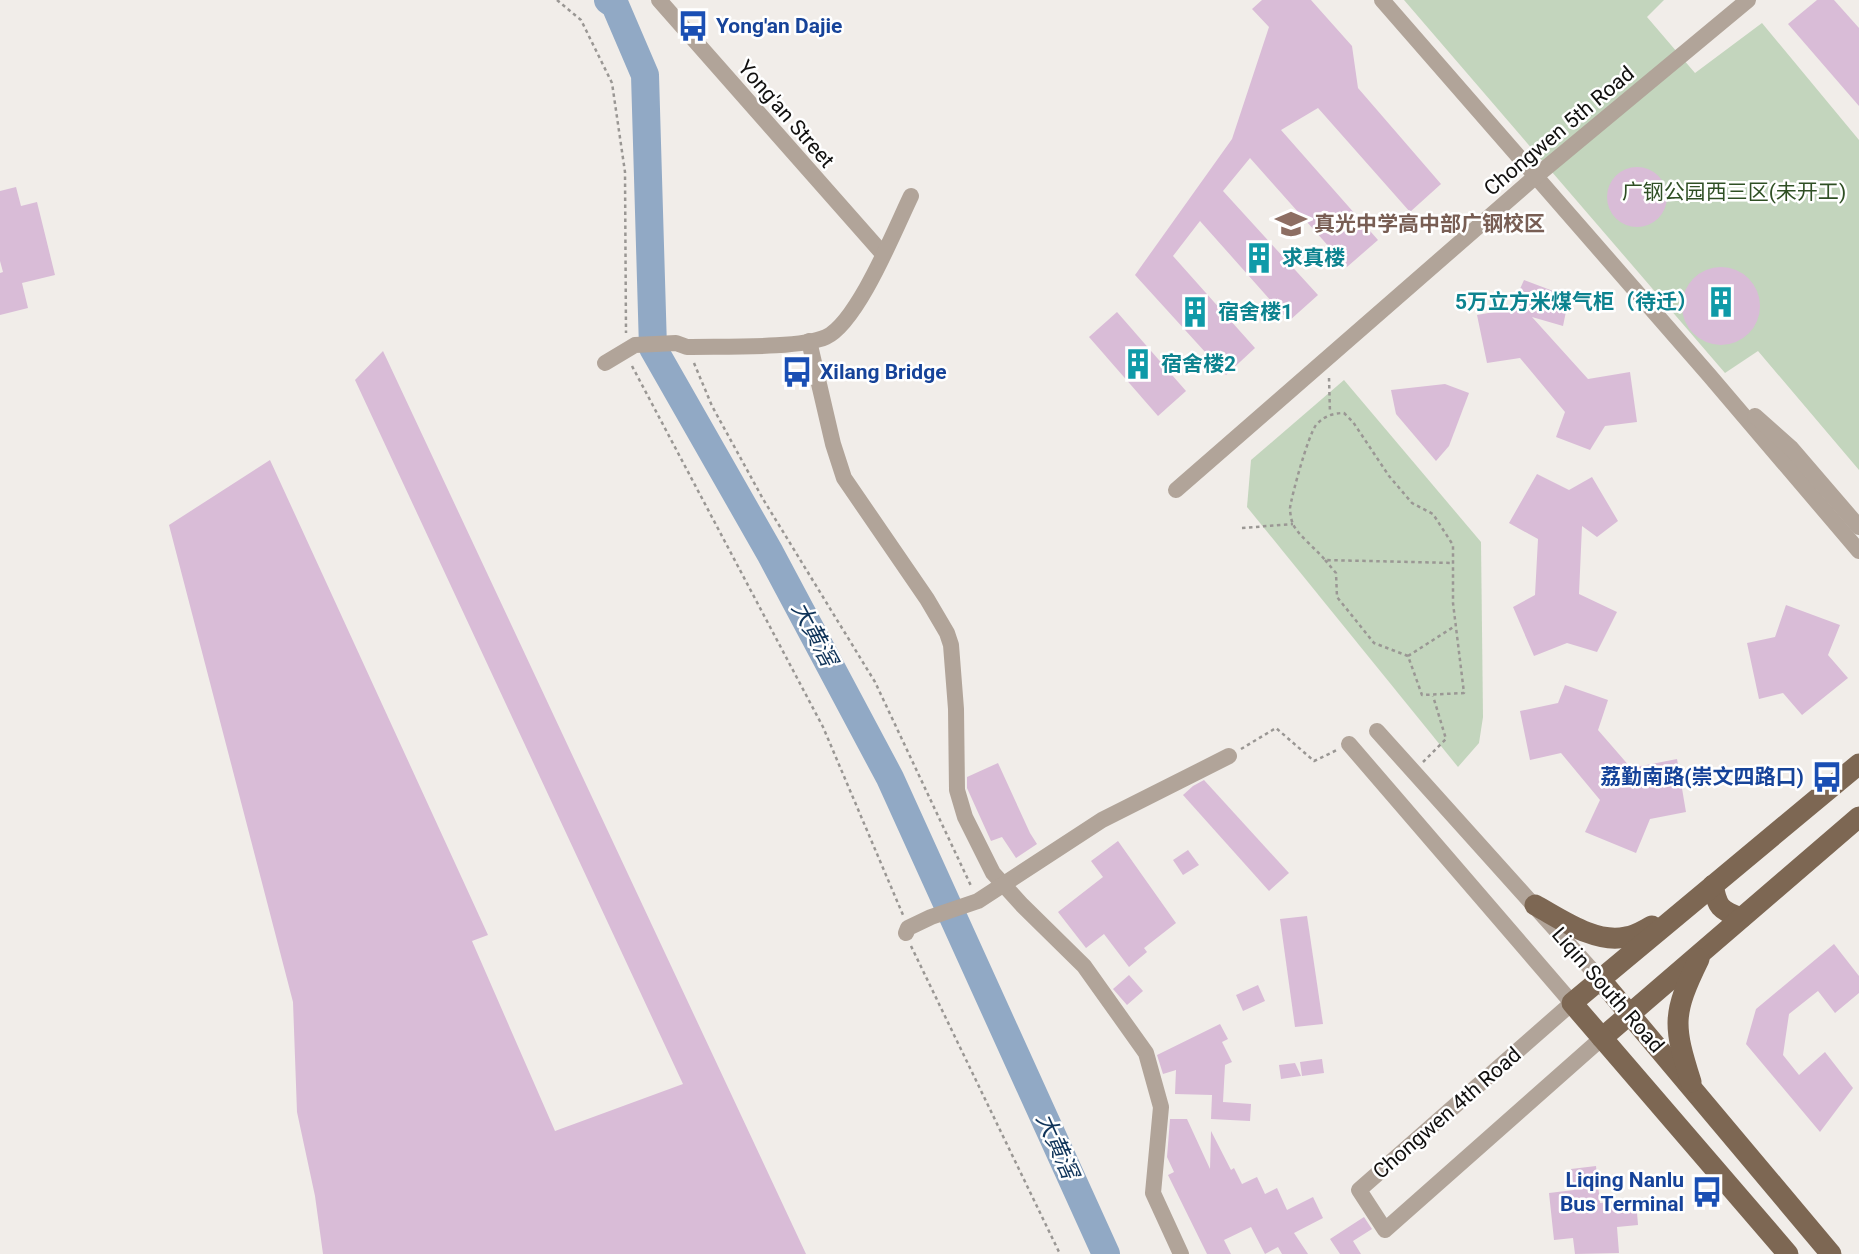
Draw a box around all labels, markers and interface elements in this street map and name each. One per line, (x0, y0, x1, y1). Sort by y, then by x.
bus stop icon: Yong'an Dajie (676, 9, 710, 43)
place label: Yong'an Dajie (716, 14, 842, 38)
street label: Yong'an Street (733, 56, 839, 173)
street label: Chongwen 5th Road (1479, 61, 1639, 201)
park label: 广钢公园西三区(未开工) (1622, 180, 1846, 204)
school or university icon: 真光中学高中部广钢校区 (1274, 207, 1308, 241)
place label: 真光中学高中部广钢校区 (1314, 212, 1545, 236)
building icon: 求真楼 (1242, 241, 1276, 275)
place label: 求真楼 (1282, 246, 1345, 270)
building icon: 5万立方米煤气柜（待迁） (1704, 285, 1738, 319)
place label: 5万立方米煤气柜（待迁） (1455, 290, 1698, 314)
building icon: 宿舍楼1 (1178, 295, 1212, 329)
place label: 宿舍楼1 (1218, 300, 1293, 324)
building icon: 宿舍楼2 (1121, 347, 1155, 381)
place label: 宿舍楼2 (1161, 352, 1236, 376)
bus stop icon: Xilang Bridge (780, 355, 814, 389)
place label: Xilang Bridge (820, 360, 946, 384)
water label: 大黄滘 (786, 597, 844, 673)
bus stop icon: 荔勤南路(崇文四路口) (1810, 760, 1844, 794)
place label: 荔勤南路(崇文四路口) (1600, 765, 1804, 789)
street label: Liqin South Road (1547, 922, 1669, 1058)
street label: Chongwen 4th Road (1368, 1042, 1526, 1184)
water label: 大黄滘 (1031, 1109, 1085, 1186)
place label: Liqing Nanlu Bus Terminal (1560, 1168, 1684, 1216)
bus stop icon: Liqing Nanlu Bus Terminal (1690, 1175, 1724, 1209)

